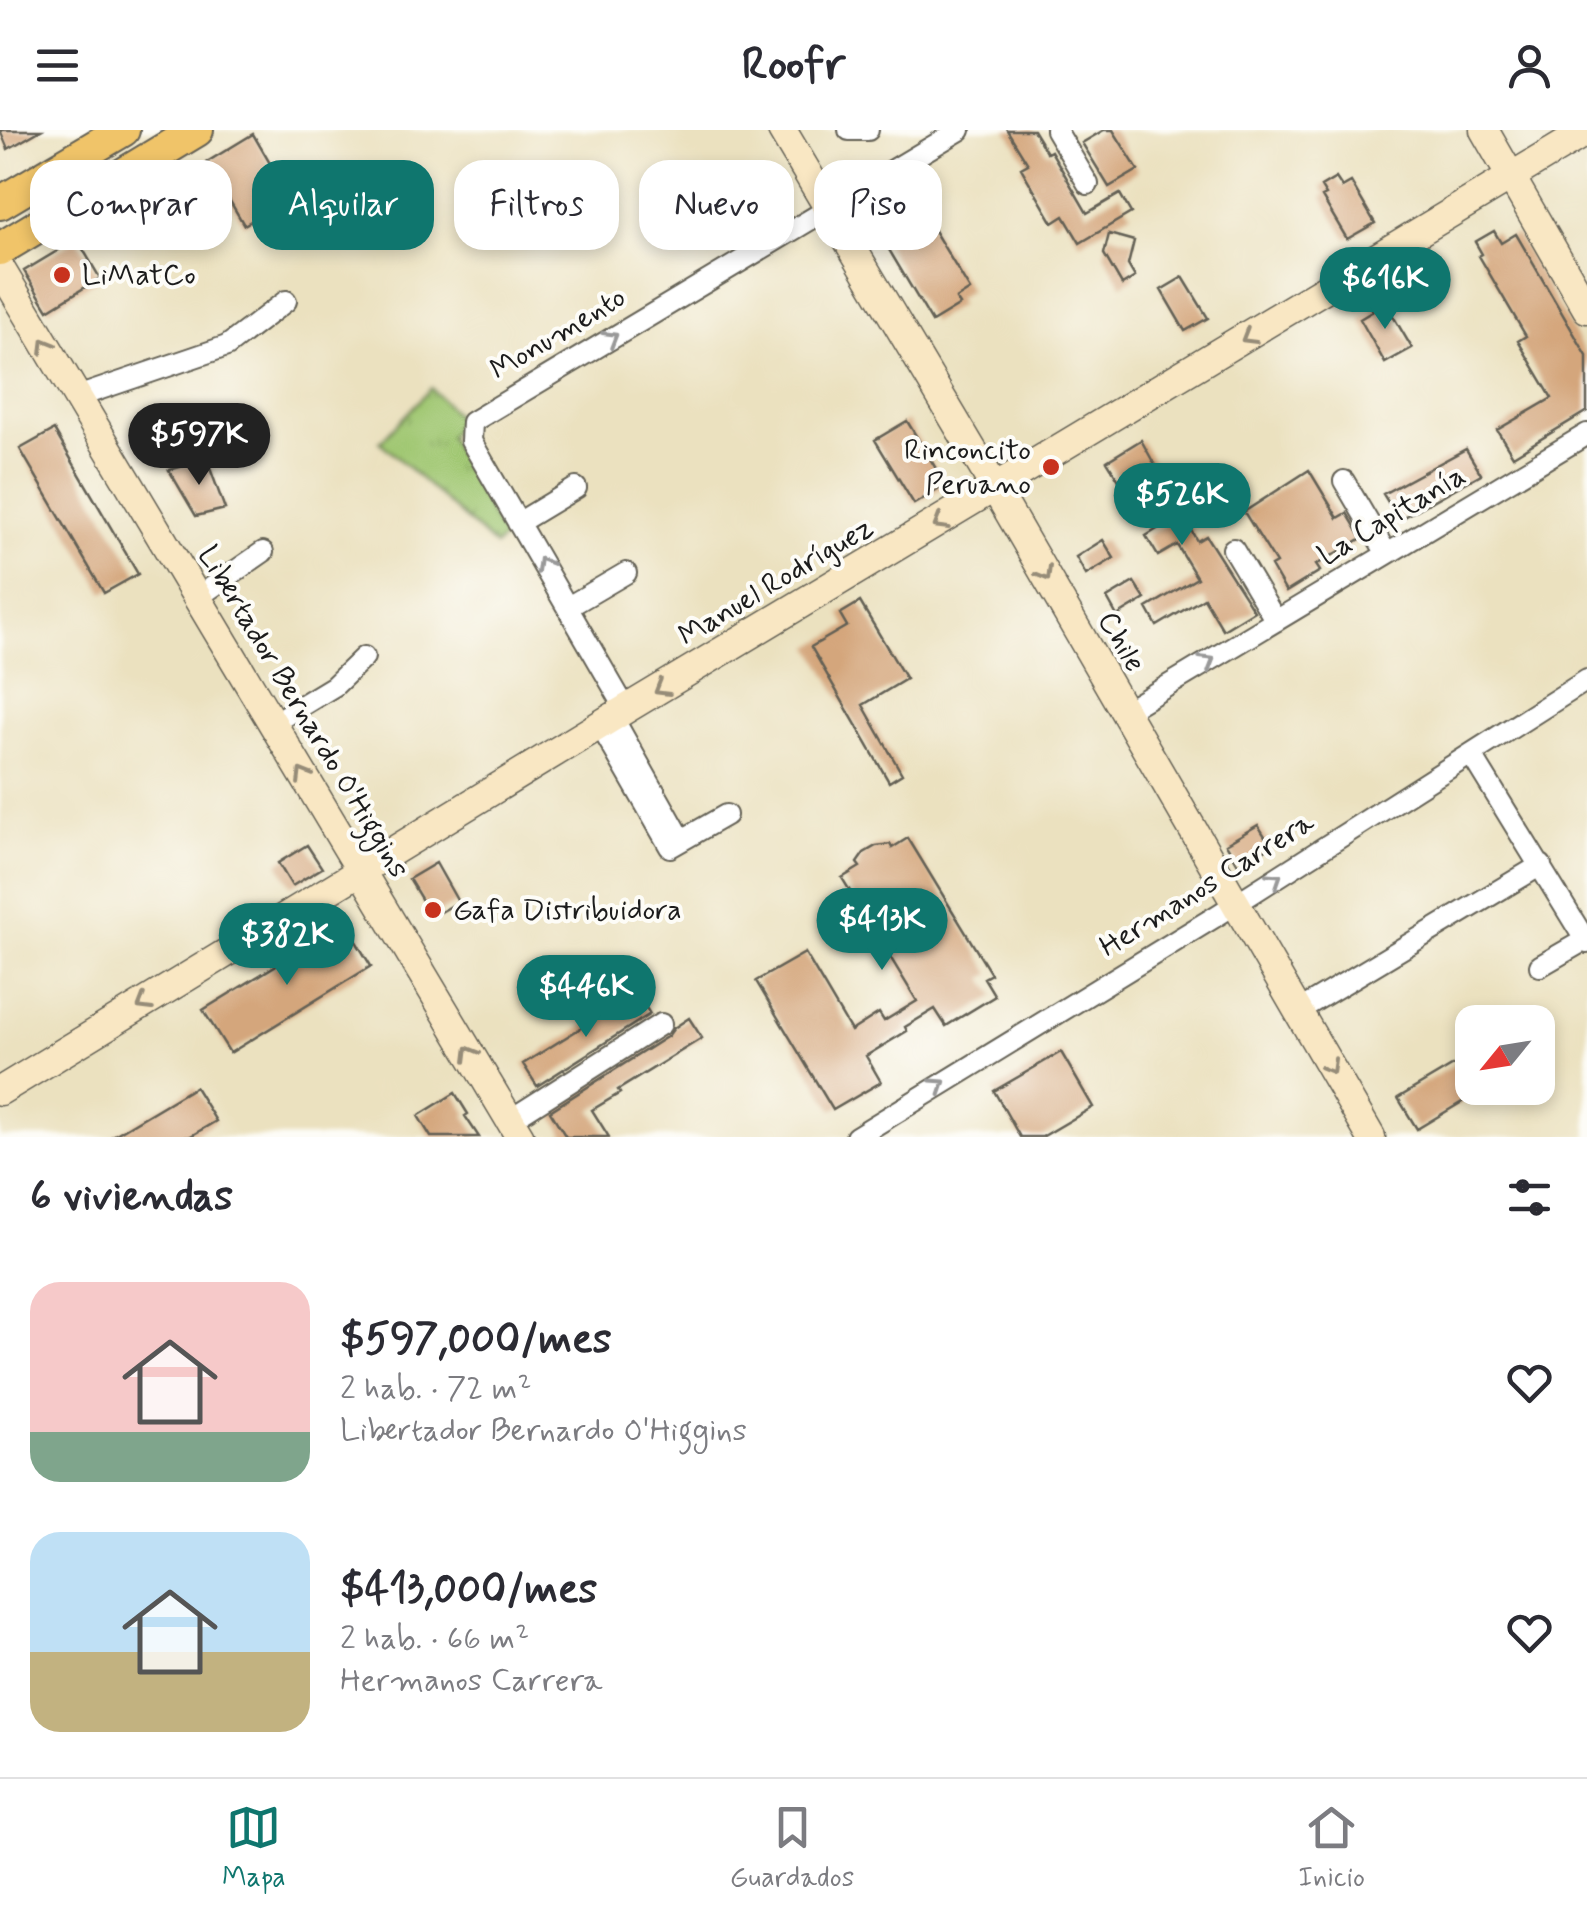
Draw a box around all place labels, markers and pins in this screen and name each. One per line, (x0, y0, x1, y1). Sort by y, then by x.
pin: $616K (1315, 247, 1455, 332)
place label: LiMatCo (82, 256, 196, 295)
marker: LiMatCo (51, 264, 73, 286)
pin: $597K (129, 403, 269, 488)
place label: Rinconcito Peruano (904, 431, 1031, 504)
marker: Rinconcito Peruano (1040, 456, 1062, 478)
pin: $526K (1112, 463, 1252, 548)
pin: $413K (812, 888, 952, 973)
place label: Gafa Distribuidora (453, 891, 682, 930)
marker: Gafa Distribuidora (422, 899, 444, 921)
pin: $382K (217, 903, 357, 988)
pin: $446K (516, 955, 656, 1040)

